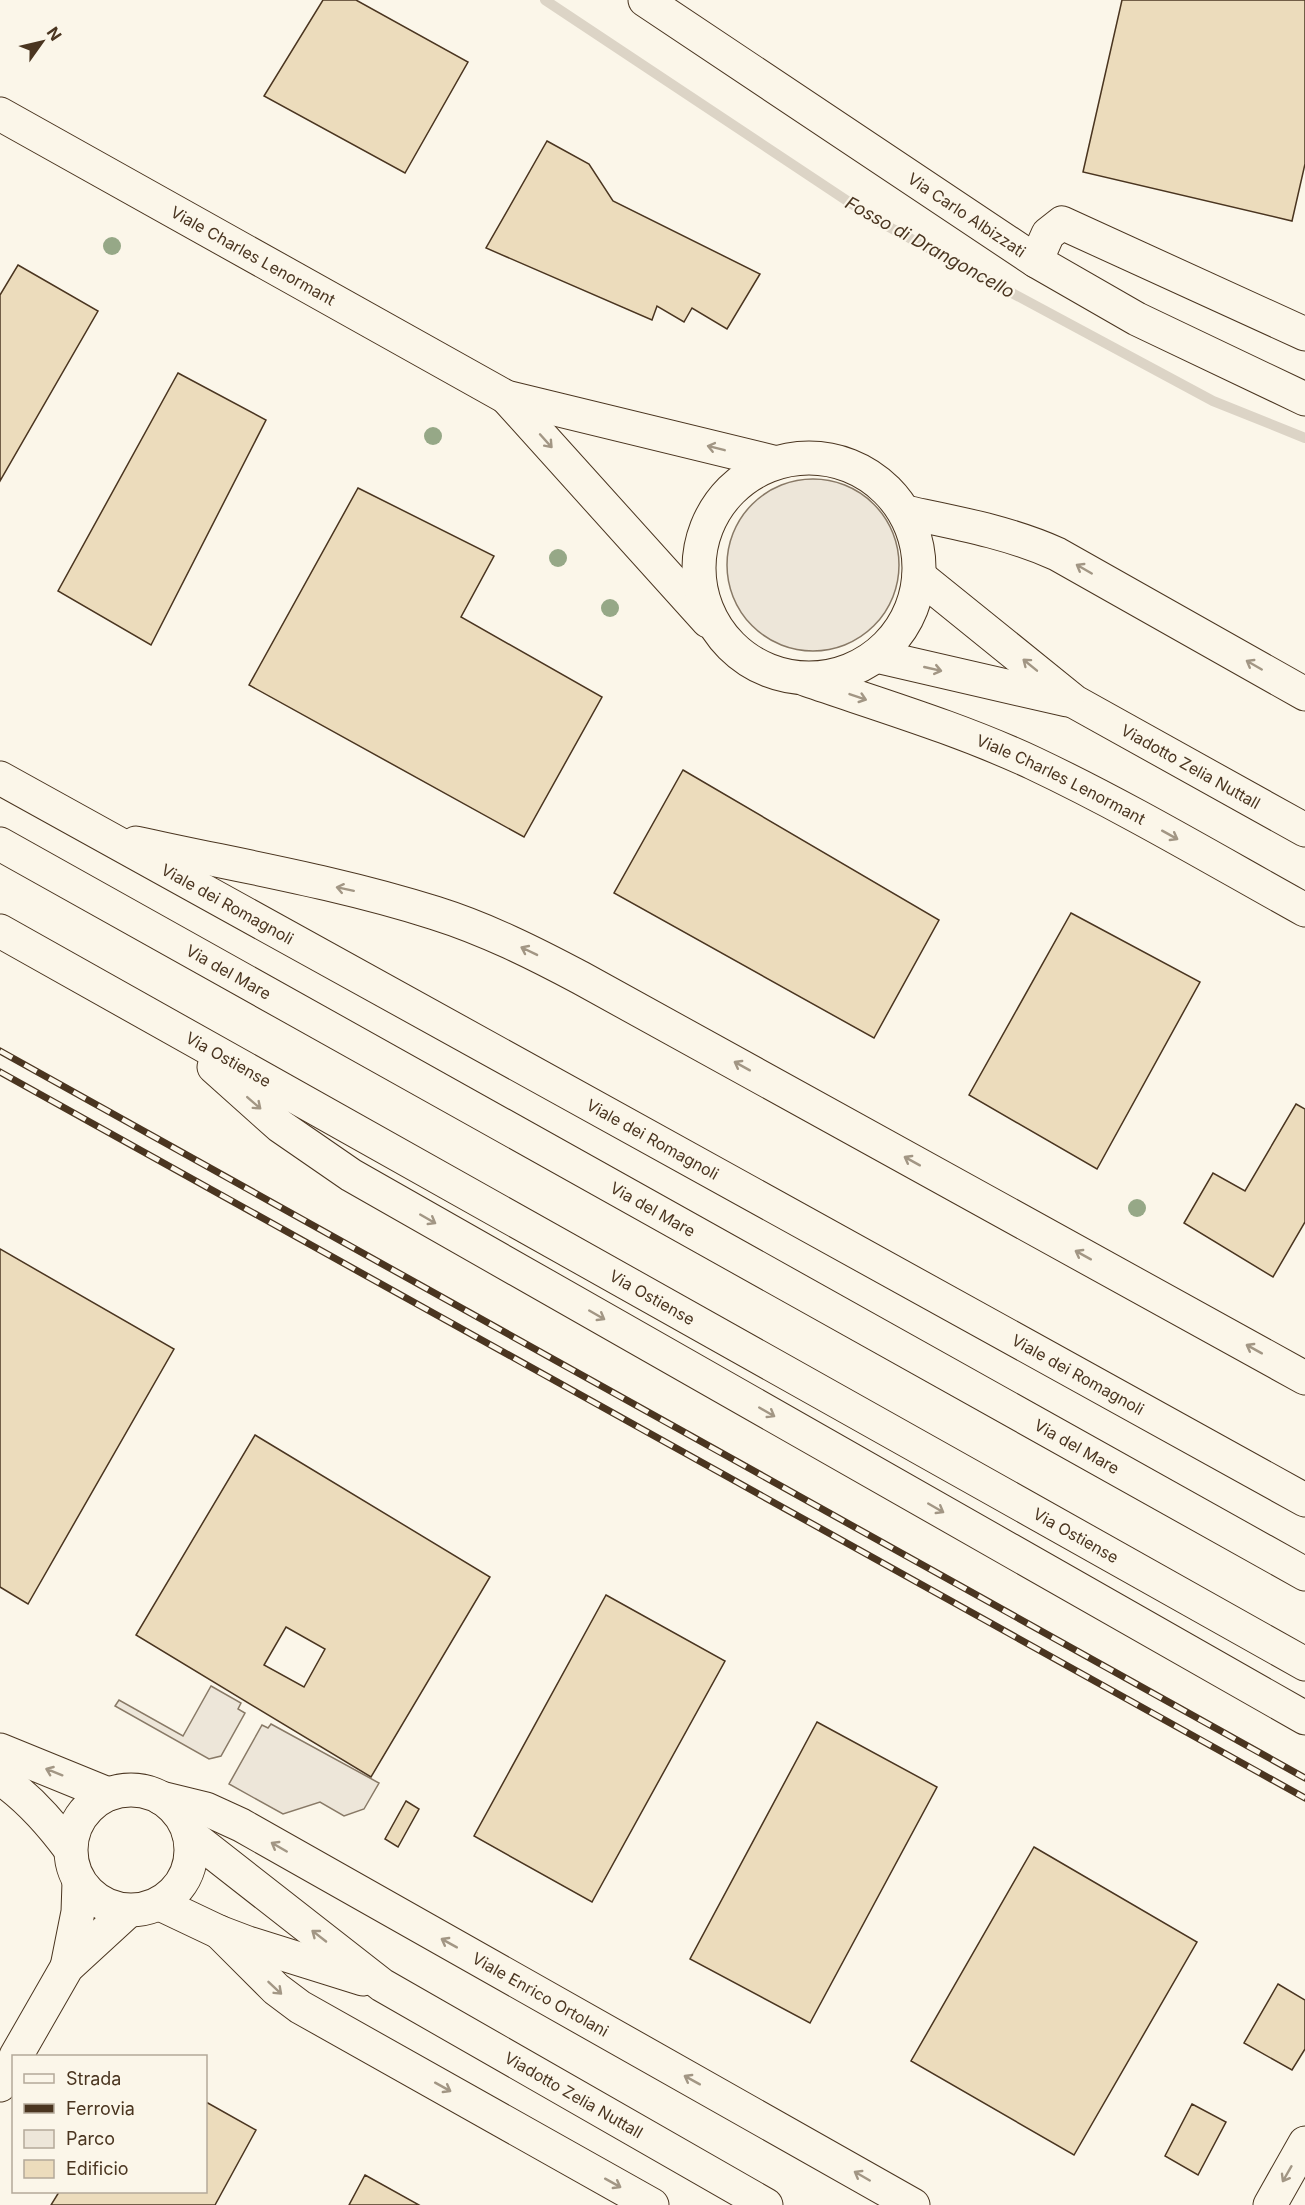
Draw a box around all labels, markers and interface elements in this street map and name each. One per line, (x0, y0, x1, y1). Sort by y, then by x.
north arrow (12, 12, 72, 72)
text: N (43, 23, 66, 44)
street label: Via Carlo Albizzati (904, 168, 1030, 261)
water label: Fosso di Drangoncello (842, 192, 1018, 302)
street label: Viale Charles Lenormant (167, 202, 339, 310)
one-way arrow (539, 433, 553, 448)
one-way arrow (707, 442, 726, 454)
one-way arrow (1076, 563, 1094, 574)
one-way arrow (1023, 658, 1038, 672)
one-way arrow (1246, 659, 1263, 671)
one-way arrow (923, 664, 942, 676)
one-way arrow (848, 693, 867, 704)
street label: Viadotto Zelia Nuttall (1118, 720, 1264, 813)
street label: Viale Charles Lenormant (973, 730, 1149, 829)
one-way arrow (1161, 829, 1178, 841)
street label: Viale dei Romagnoli (158, 859, 297, 949)
one-way arrow (336, 883, 355, 894)
street label: Via del Mare (183, 940, 275, 1004)
one-way arrow (521, 945, 539, 957)
street label: Via Ostiense (182, 1027, 275, 1091)
one-way arrow (734, 1060, 751, 1072)
street label: Viale dei Romagnoli (583, 1094, 723, 1184)
one-way arrow (246, 1096, 261, 1110)
one-way arrow (904, 1155, 922, 1166)
street label: Via del Mare (607, 1177, 699, 1241)
one-way arrow (419, 1213, 436, 1225)
one-way arrow (1075, 1249, 1092, 1261)
street label: Via Ostiense (606, 1265, 698, 1329)
one-way arrow (588, 1310, 605, 1322)
street label: Viale dei Romagnoli (1008, 1330, 1148, 1419)
one-way arrow (1246, 1343, 1263, 1355)
one-way arrow (758, 1406, 775, 1418)
street label: Via del Mare (1031, 1415, 1123, 1478)
one-way arrow (927, 1502, 944, 1514)
street label: Via Ostiense (1030, 1503, 1122, 1567)
one-way arrow (45, 1766, 64, 1777)
one-way arrow (271, 1841, 288, 1853)
one-way arrow (312, 1929, 328, 1942)
one-way arrow (441, 1937, 458, 1949)
street label: Viale Enrico Ortolani (469, 1948, 612, 2041)
one-way arrow (267, 1981, 282, 1995)
street label: Viadotto Zelia Nuttall (501, 2047, 647, 2142)
legend (12, 2055, 207, 2193)
text: Strada (66, 2068, 121, 2089)
one-way arrow (684, 2074, 701, 2086)
one-way arrow (433, 2082, 451, 2093)
text: Ferrovia (66, 2098, 135, 2119)
text: Parco (66, 2128, 115, 2149)
text: Edificio (66, 2158, 129, 2179)
one-way arrow (1281, 2165, 1293, 2182)
one-way arrow (854, 2169, 871, 2181)
one-way arrow (603, 2178, 621, 2189)

